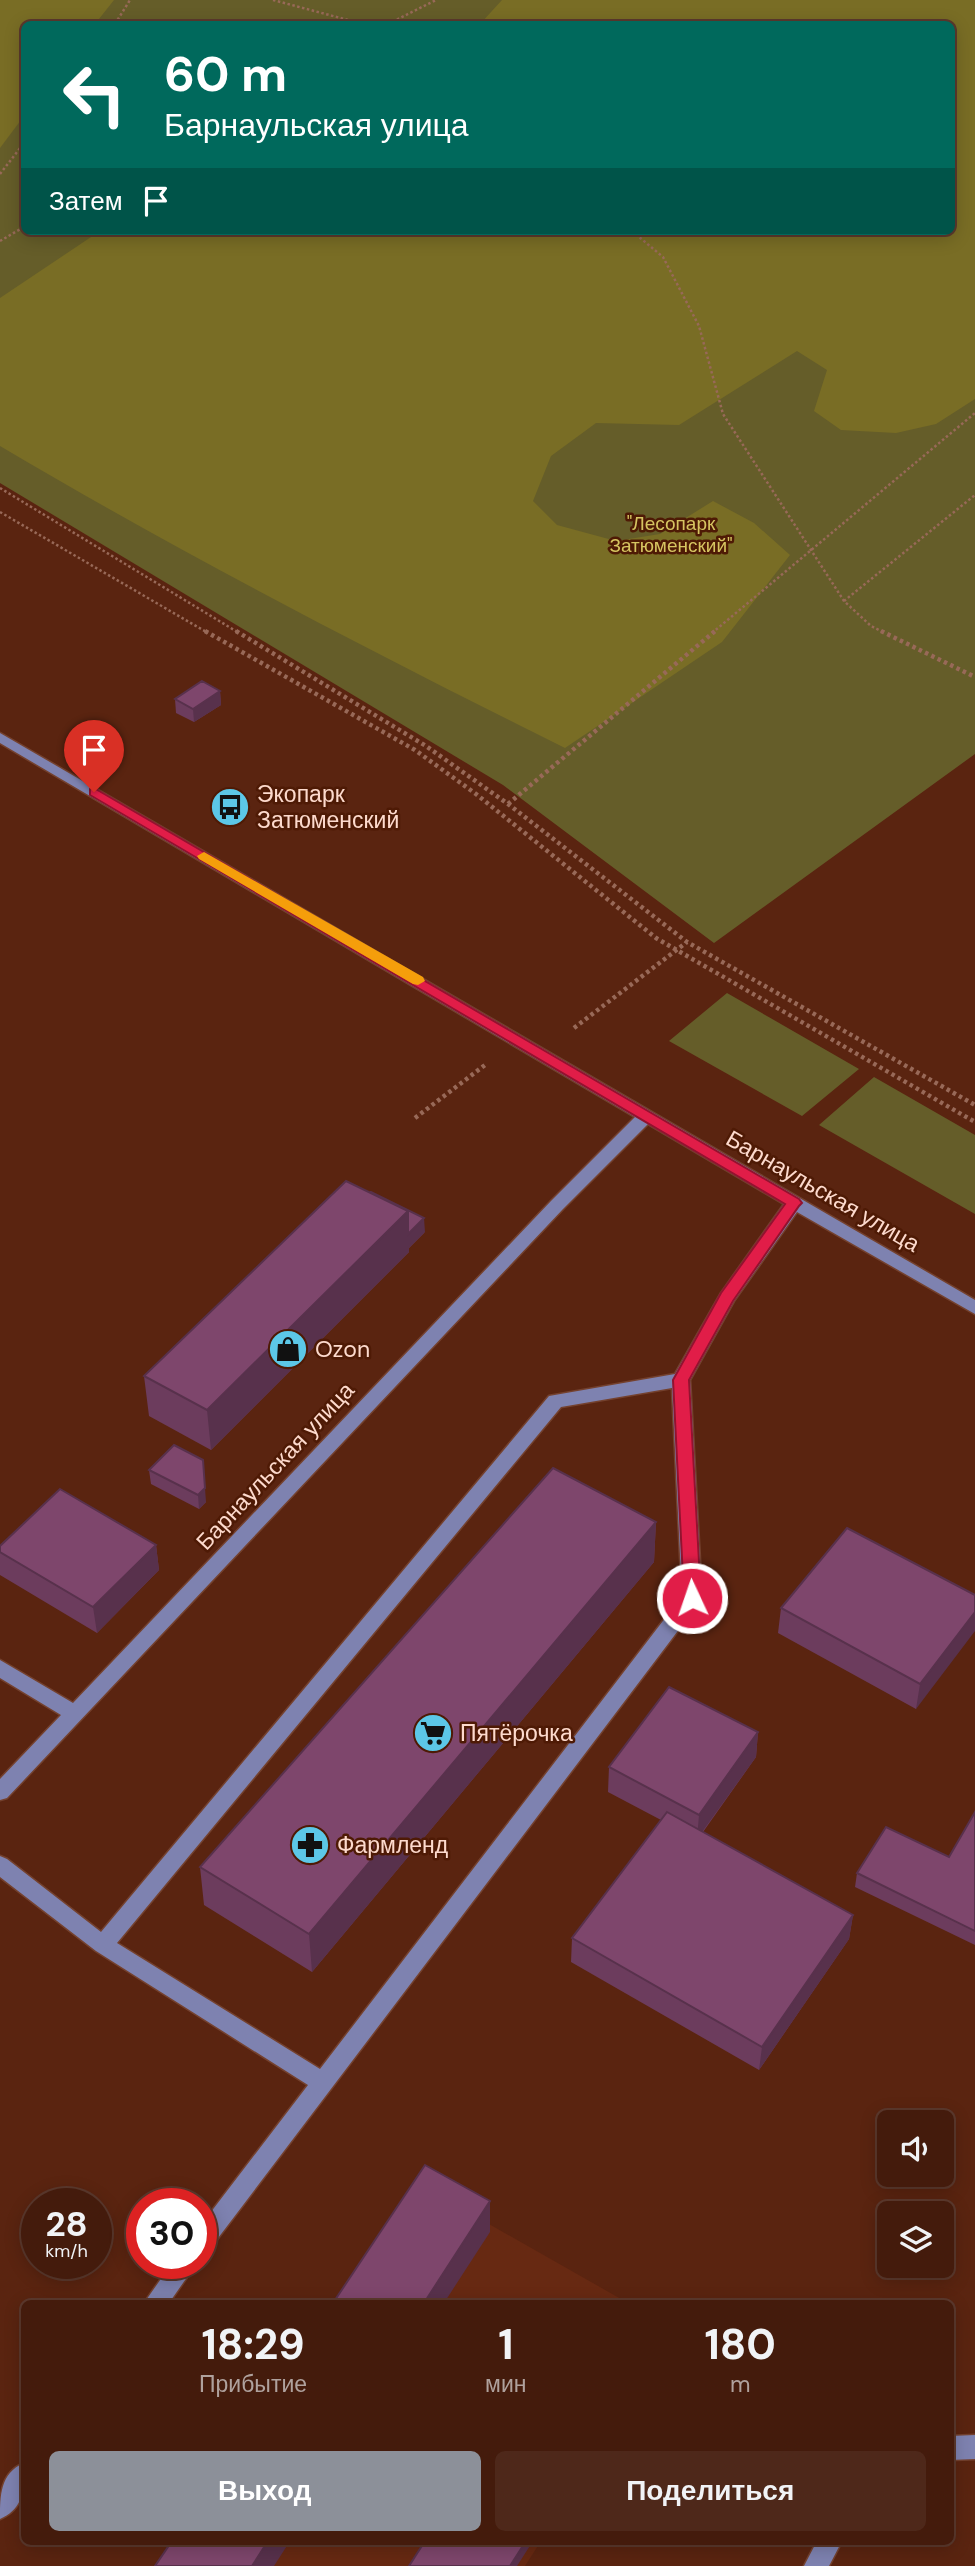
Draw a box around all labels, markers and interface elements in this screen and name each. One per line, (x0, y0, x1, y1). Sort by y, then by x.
text: 60 m (164, 42, 287, 106)
icon: left (49, 49, 140, 140)
text: Барнаульская улица (164, 104, 469, 146)
icon: arrive (137, 182, 175, 220)
text: Затем (49, 184, 123, 218)
park label: "Лесопарк Затюменский" (609, 511, 733, 558)
pin (64, 720, 124, 792)
icon: arrive (75, 731, 113, 769)
place label: Экопарк Затюменский (257, 779, 399, 835)
bus stop icon: Экопарк Затюменский (209, 786, 251, 828)
street label: Барнаульская улица (721, 1123, 925, 1259)
shop icon: Ozon (267, 1328, 309, 1370)
place label: Ozon (315, 1334, 370, 1364)
street label: Барнаульская улица (189, 1376, 361, 1556)
position arrow (655, 1561, 729, 1635)
supermarket icon: Пятёрочка (412, 1712, 454, 1754)
place label: Пятёрочка (460, 1718, 573, 1748)
pharmacy icon: Фармленд (289, 1824, 331, 1866)
place label: Фармленд (337, 1830, 449, 1860)
map controls (877, 2110, 954, 2278)
button: sound (877, 2110, 954, 2187)
speed limit sign: 30 (126, 2188, 217, 2279)
text: 28 (45, 2201, 88, 2247)
button: layers (877, 2201, 954, 2278)
text: km/h (45, 2239, 88, 2263)
text: 18:29 (201, 2317, 305, 2372)
text: 1 (498, 2317, 513, 2372)
text: 180 (704, 2317, 776, 2372)
text: Прибытие (199, 2369, 307, 2399)
text: мин (485, 2369, 526, 2399)
text: m (730, 2369, 750, 2399)
button: Выход (49, 2451, 481, 2531)
button: Поделиться (495, 2451, 926, 2531)

